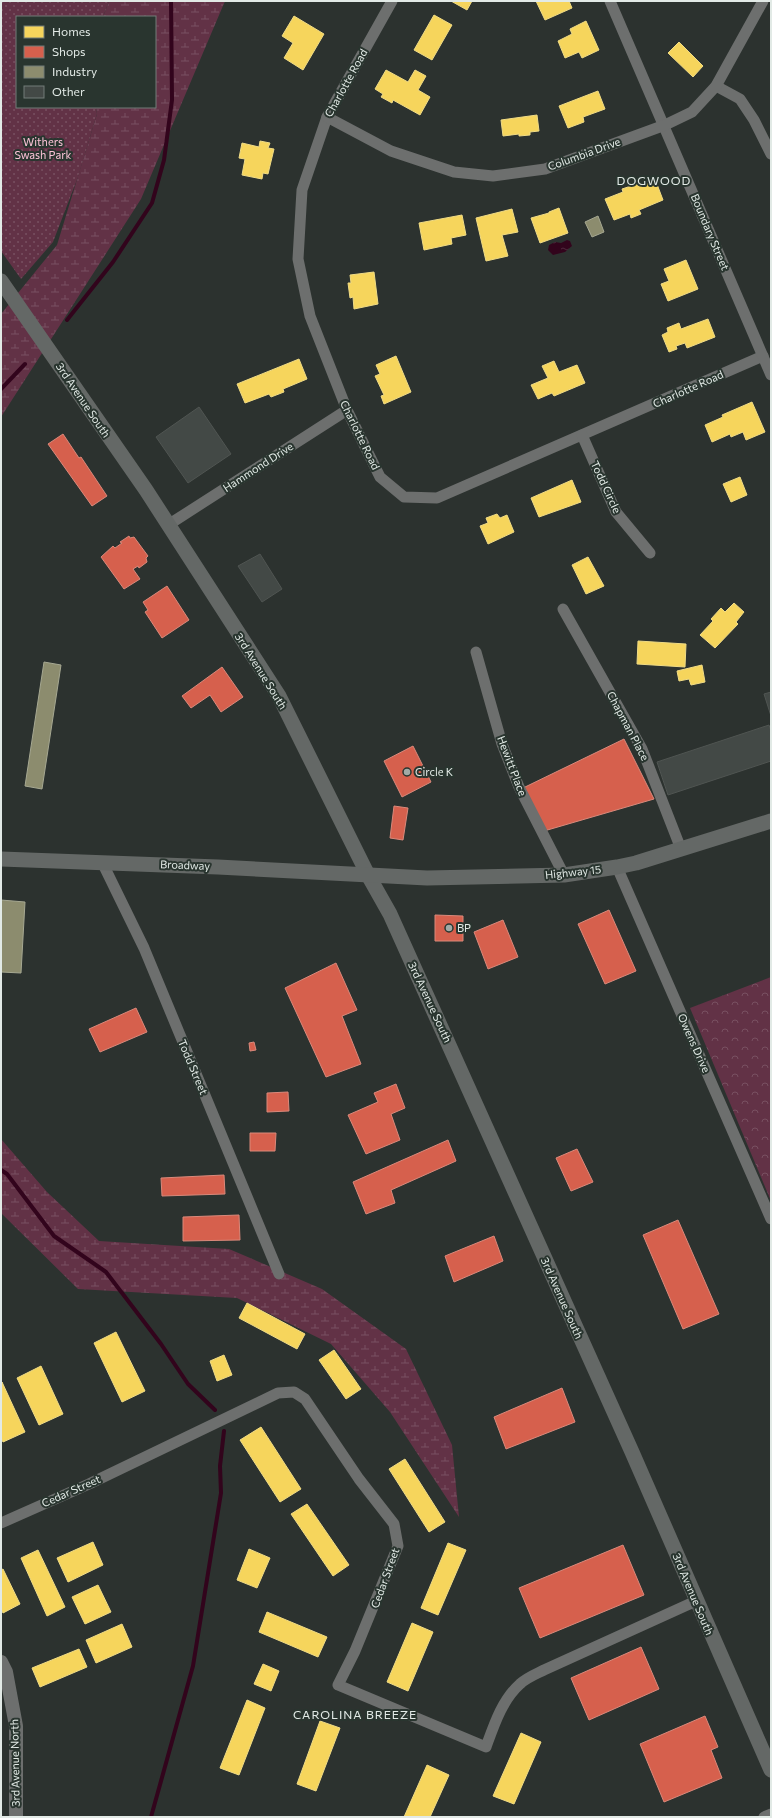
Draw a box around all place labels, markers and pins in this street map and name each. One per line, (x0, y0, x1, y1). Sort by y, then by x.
place label: Circle K (415, 765, 454, 778)
marker: Circle K (402, 767, 412, 777)
place label: BP (457, 921, 471, 934)
marker: BP (444, 923, 454, 933)

